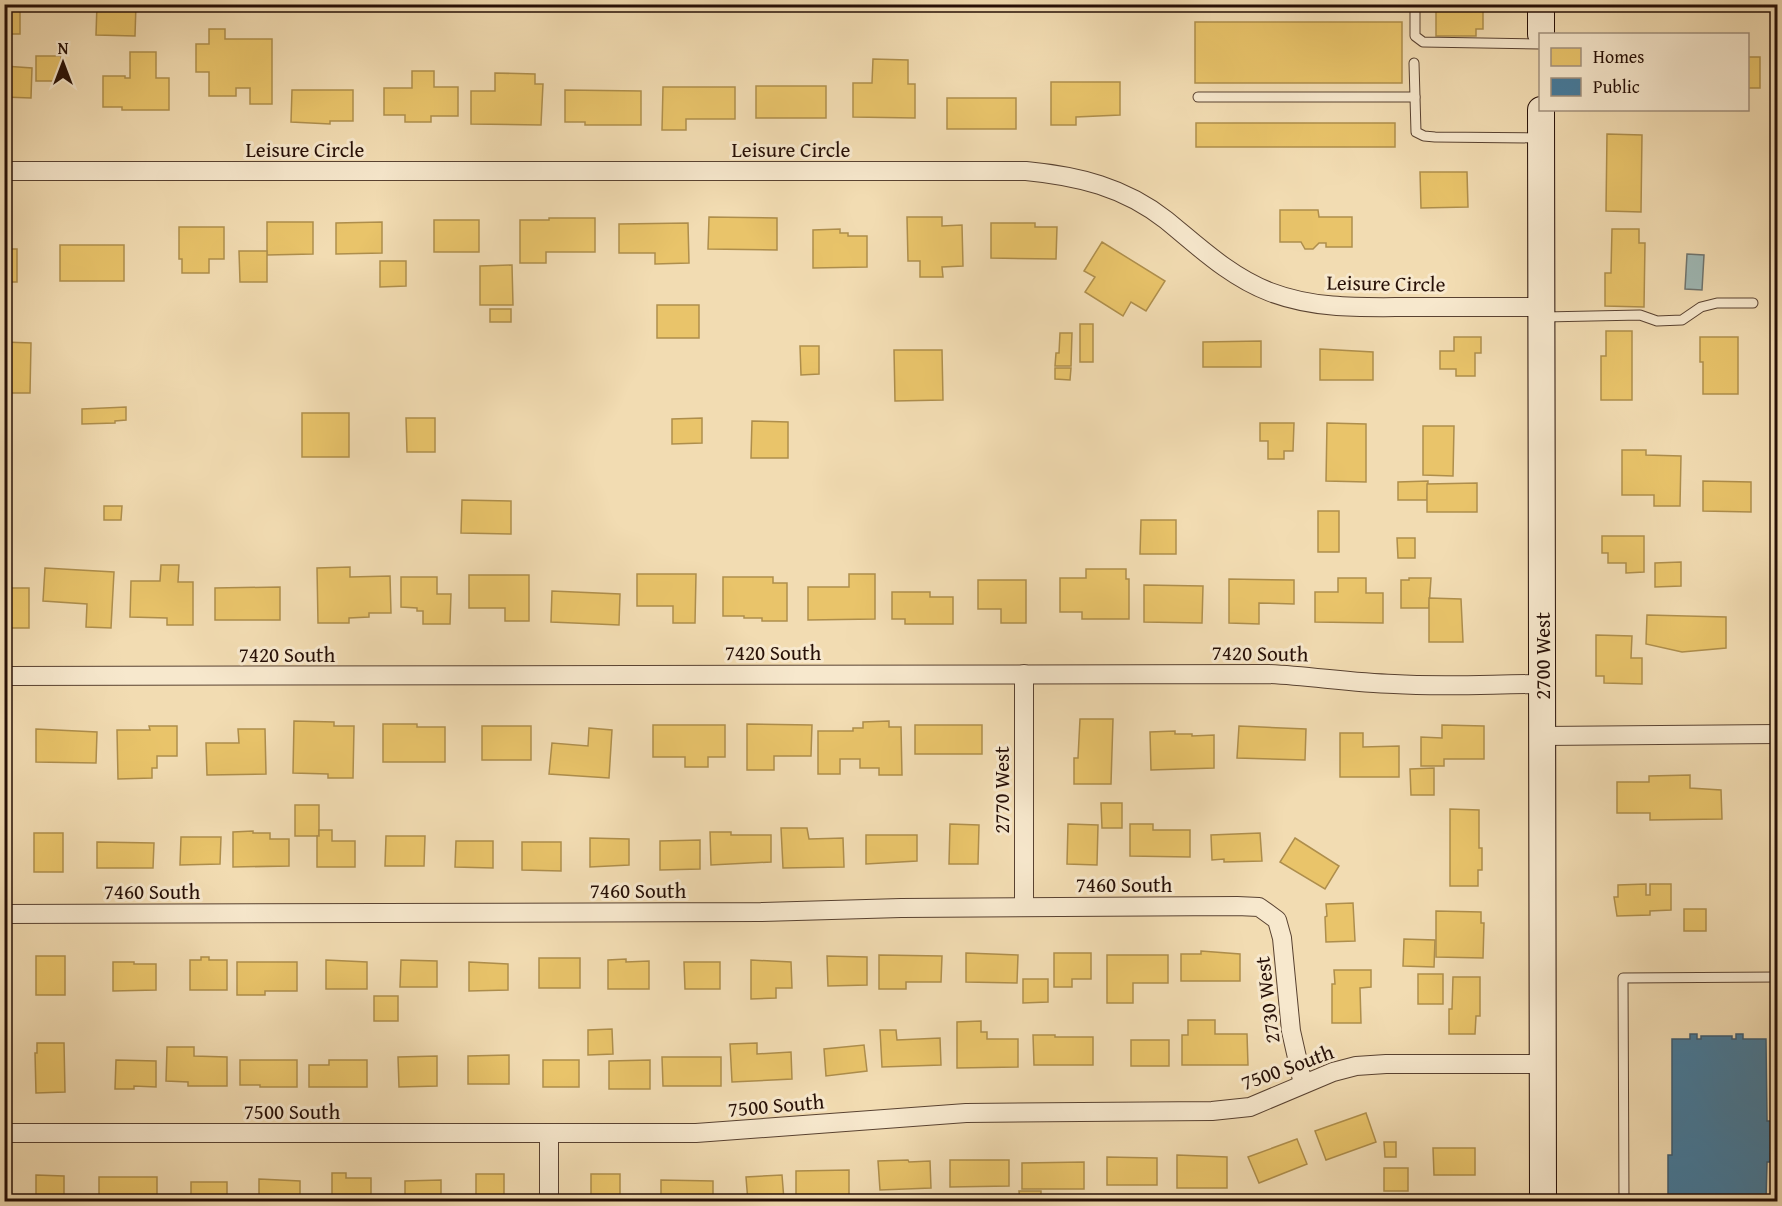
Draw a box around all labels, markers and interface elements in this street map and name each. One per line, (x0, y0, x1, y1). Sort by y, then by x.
north arrow (33, 33, 93, 93)
legend (1539, 33, 1749, 111)
text: N (58, 36, 69, 60)
text: Homes (1593, 43, 1644, 70)
text: Public (1593, 73, 1640, 100)
street label: Leisure Circle (246, 134, 365, 165)
street label: Leisure Circle (732, 134, 851, 165)
street label: Leisure Circle (1326, 266, 1446, 300)
street label: 2700 West (1527, 612, 1558, 700)
street label: 7420 South (725, 637, 822, 668)
street label: 7420 South (1211, 637, 1309, 669)
street label: 7420 South (239, 639, 336, 670)
street label: 2770 West (986, 746, 1017, 834)
street label: 7460 South (1076, 869, 1173, 900)
street label: 7460 South (590, 875, 687, 906)
street label: 7460 South (104, 876, 201, 907)
street label: 2730 West (1246, 954, 1288, 1045)
street label: 7500 South (1236, 1036, 1338, 1098)
street label: 7500 South (727, 1085, 826, 1125)
street label: 7500 South (244, 1096, 341, 1127)

